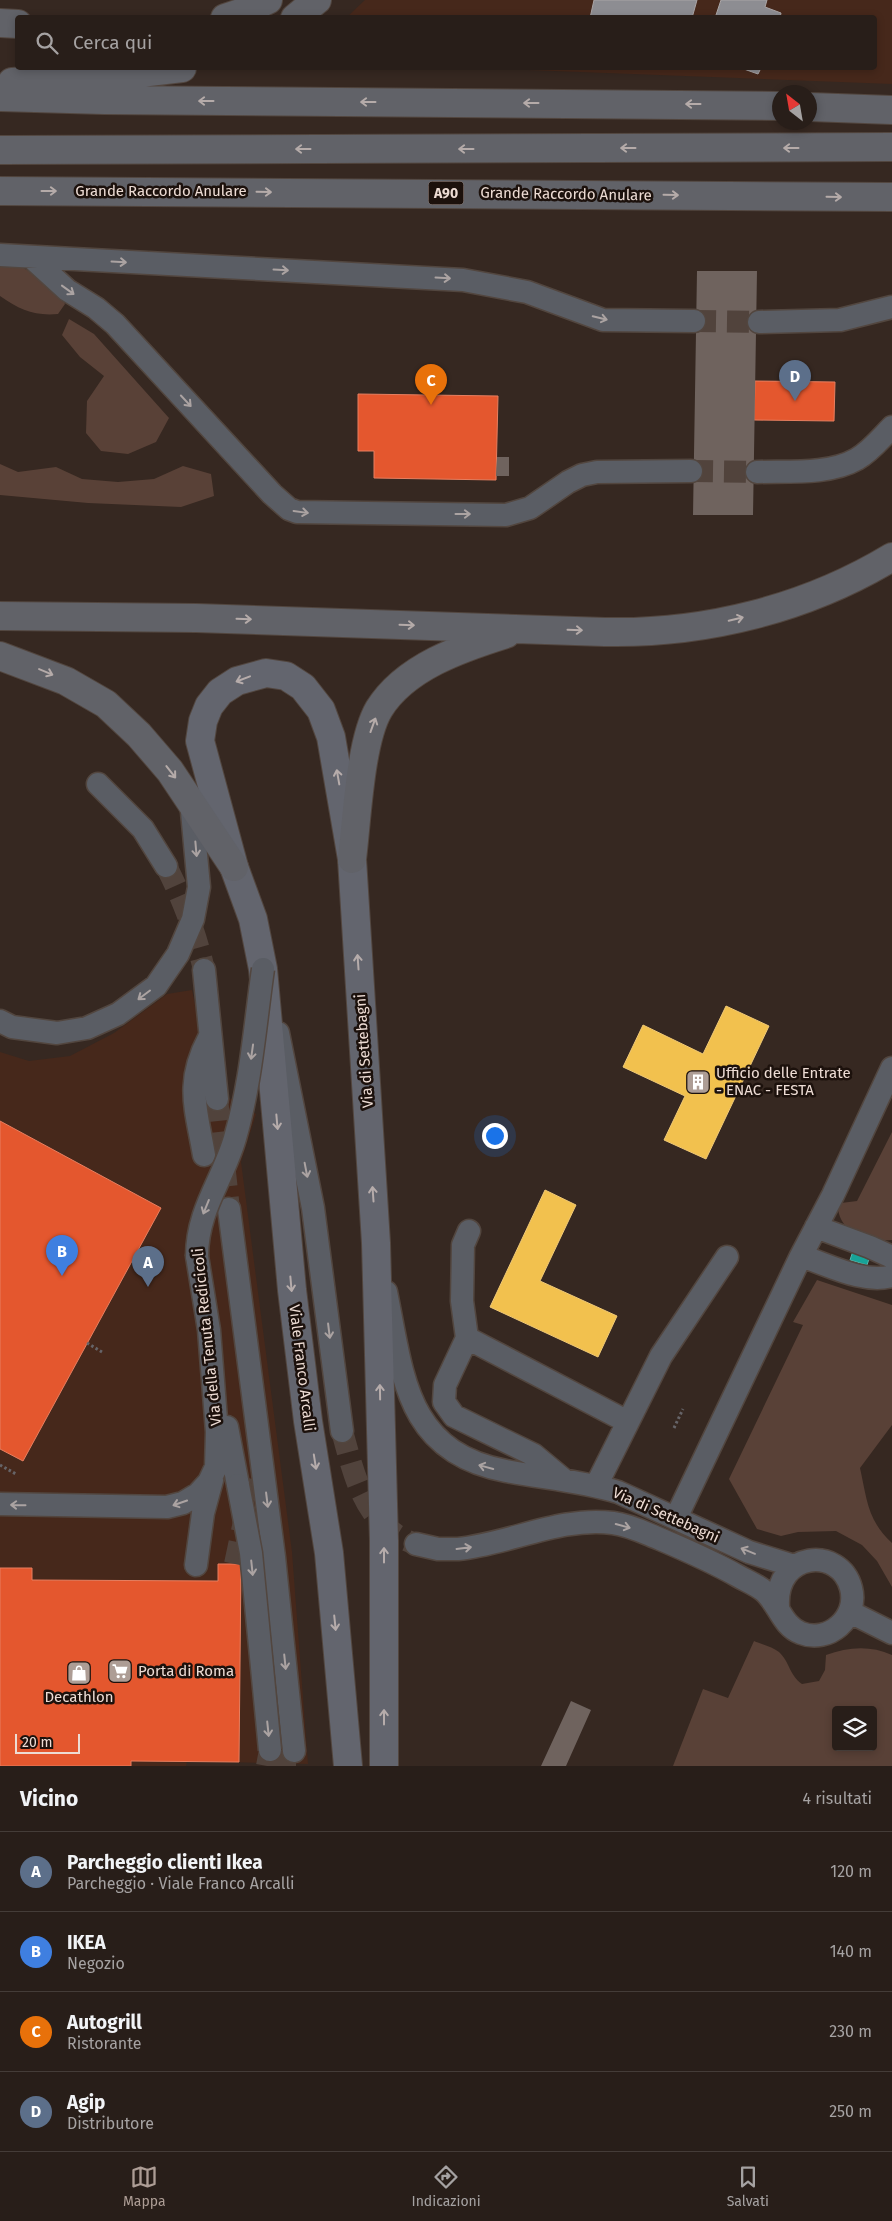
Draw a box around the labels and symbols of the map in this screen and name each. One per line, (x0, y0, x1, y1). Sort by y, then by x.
north arrow (772, 85, 817, 130)
one-way arrow (198, 96, 214, 106)
one-way arrow (360, 97, 376, 107)
one-way arrow (523, 98, 539, 108)
one-way arrow (685, 99, 702, 109)
one-way arrow (621, 143, 637, 153)
one-way arrow (783, 143, 800, 153)
one-way arrow (296, 144, 312, 154)
one-way arrow (458, 144, 474, 154)
street label: Grande Raccordo Anulare (75, 182, 247, 200)
road number: A90 (428, 182, 464, 204)
street label: Grande Raccordo Anulare (480, 184, 652, 204)
one-way arrow (40, 186, 56, 196)
one-way arrow (255, 187, 271, 196)
one-way arrow (662, 190, 679, 200)
one-way arrow (825, 192, 841, 202)
one-way arrow (110, 257, 126, 266)
one-way arrow (273, 265, 289, 274)
one-way arrow (435, 274, 451, 283)
one-way arrow (61, 285, 75, 295)
one-way arrow (591, 314, 607, 323)
pin: D (779, 360, 811, 401)
pin: C (415, 364, 447, 405)
one-way arrow (180, 394, 192, 407)
one-way arrow (293, 507, 309, 517)
one-way arrow (455, 509, 471, 519)
one-way arrow (728, 614, 744, 623)
one-way arrow (236, 615, 252, 624)
one-way arrow (399, 620, 415, 629)
one-way arrow (566, 626, 582, 635)
one-way arrow (38, 668, 53, 677)
one-way arrow (236, 675, 251, 684)
one-way arrow (369, 718, 378, 733)
one-way arrow (165, 766, 176, 779)
one-way arrow (332, 769, 342, 785)
one-way arrow (191, 841, 200, 857)
one-way arrow (354, 954, 363, 970)
one-way arrow (138, 989, 151, 1000)
street label: Via di Settebagni (351, 993, 377, 1109)
one-way arrow (247, 1044, 257, 1060)
place label: Ufficio delle Entrate - ENAC - FESTA (716, 1064, 851, 1099)
building icon: Ufficio delle Entrate - ENAC - FESTA (685, 1069, 711, 1095)
one-way arrow (272, 1114, 282, 1130)
your location (482, 1123, 508, 1149)
one-way arrow (302, 1162, 311, 1178)
one-way arrow (368, 1186, 377, 1202)
one-way arrow (201, 1198, 210, 1214)
pin: B (46, 1235, 78, 1276)
pin: A (132, 1246, 164, 1287)
street label: Via della Tenuta Redicicoli (189, 1247, 225, 1427)
one-way arrow (287, 1276, 296, 1292)
street label: Viale Franco Arcalli (285, 1304, 319, 1432)
one-way arrow (325, 1323, 335, 1339)
one-way arrow (375, 1385, 385, 1401)
one-way arrow (310, 1454, 320, 1470)
one-way arrow (479, 1461, 495, 1471)
street label: Via di Settebagni (610, 1483, 722, 1547)
one-way arrow (262, 1492, 272, 1508)
one-way arrow (172, 1499, 188, 1508)
one-way arrow (10, 1500, 26, 1509)
one-way arrow (615, 1521, 631, 1531)
one-way arrow (456, 1543, 472, 1553)
one-way arrow (740, 1546, 755, 1555)
one-way arrow (379, 1547, 389, 1564)
one-way arrow (247, 1559, 257, 1575)
one-way arrow (331, 1615, 340, 1631)
one-way arrow (280, 1653, 290, 1669)
supermarket icon: Porta di Roma (107, 1658, 133, 1684)
shop icon: Decathlon (66, 1660, 92, 1686)
place label: Porta di Roma (138, 1662, 234, 1680)
place label: Decathlon (44, 1688, 114, 1706)
one-way arrow (379, 1710, 389, 1726)
one-way arrow (263, 1721, 273, 1737)
scale bar (15, 1731, 80, 1754)

